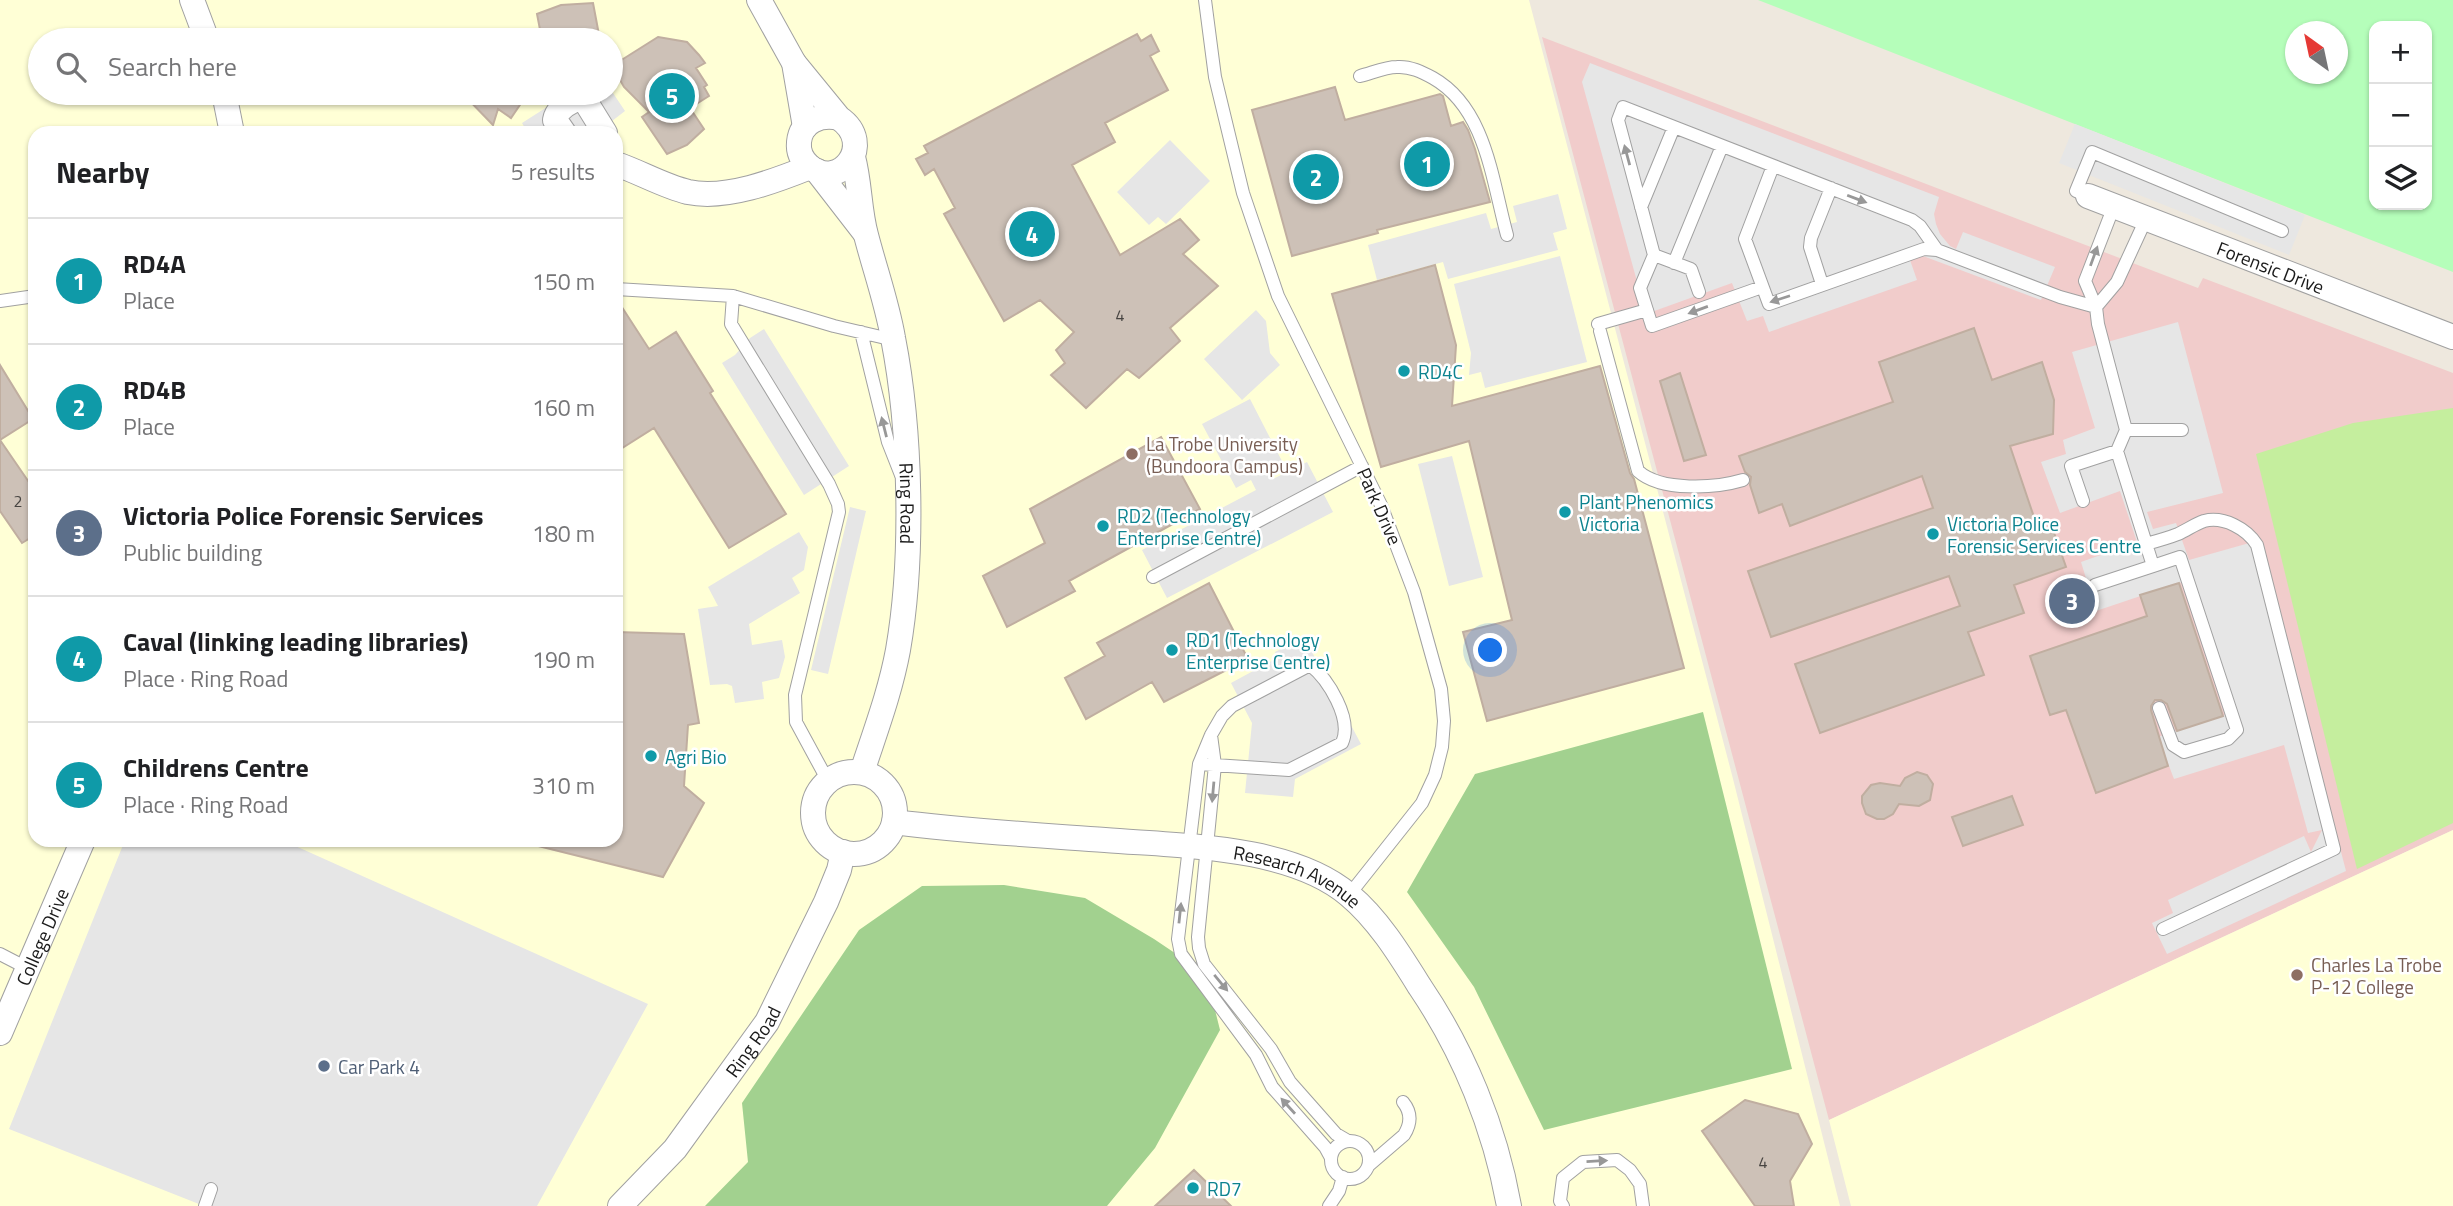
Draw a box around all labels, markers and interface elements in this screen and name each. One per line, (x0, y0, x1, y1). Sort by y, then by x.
north arrow (2285, 21, 2348, 84)
map controls (2369, 21, 2432, 210)
button: + (2369, 21, 2432, 84)
search box (28, 28, 623, 105)
text: Search here (108, 47, 237, 86)
icon: search (52, 48, 90, 86)
pin: 5 (649, 70, 695, 122)
button: − (2369, 84, 2432, 147)
pin: 1 (1404, 138, 1450, 190)
one-way arrow (1621, 144, 1632, 166)
button: layers (2369, 147, 2432, 210)
text: Nearby (56, 149, 149, 195)
pin: 2 (1293, 151, 1339, 203)
text: 5 results (511, 154, 595, 189)
one-way arrow (1846, 193, 1867, 204)
pin: 4 (1009, 208, 1055, 260)
street label: Forensic Drive (2213, 233, 2329, 301)
text: RD4A (123, 244, 186, 283)
one-way arrow (2089, 246, 2100, 267)
text: 1 (73, 264, 85, 299)
text: 150 m (532, 264, 595, 299)
text: Place (123, 283, 175, 318)
one-way arrow (1769, 295, 1790, 305)
house number: 4 (1116, 303, 1125, 327)
one-way arrow (1687, 305, 1708, 316)
place label: RD4C (1418, 357, 1463, 386)
marker: RD4C (1396, 363, 1412, 379)
text: RD4B (123, 370, 186, 409)
text: 2 (73, 390, 85, 425)
text: 160 m (532, 390, 595, 425)
text: Place (123, 409, 175, 444)
one-way arrow (878, 416, 889, 438)
place label: La Trobe University (Bundoora Campus) (1146, 429, 1303, 480)
marker: La Trobe University (Bundoora Campus) (1124, 446, 1140, 462)
street label: Ring Road (893, 462, 923, 544)
street label: Park Drive (1350, 463, 1410, 549)
place label: Plant Phenomics Victoria (1579, 487, 1714, 538)
house number: 2 (14, 489, 22, 513)
text: Victoria Police Forensic Services (123, 496, 484, 535)
place label: RD2 (Technology Enterprise Centre) (1117, 501, 1261, 552)
marker: Plant Phenomics Victoria (1557, 504, 1573, 520)
place label: Victoria Police Forensic Services Centre (1947, 509, 2141, 560)
text: 3 (73, 516, 85, 551)
text: 180 m (532, 516, 595, 551)
marker: RD2 (Technology Enterprise Centre) (1095, 518, 1111, 534)
marker: Victoria Police Forensic Services Centre (1925, 526, 1941, 542)
text: Public building (123, 535, 262, 570)
pin: 3 (2049, 575, 2095, 627)
text: Caval (linking leading libraries) (123, 622, 468, 661)
place label: RD1 (Technology Enterprise Centre) (1186, 625, 1330, 676)
your location (1473, 633, 1507, 667)
text: 4 (73, 642, 85, 677)
text: 190 m (532, 642, 595, 677)
marker: RD1 (Technology Enterprise Centre) (1164, 642, 1180, 658)
text: Place · Ring Road (123, 661, 288, 696)
place label: Agri Bio (665, 742, 727, 771)
text: Childrens Centre (123, 748, 309, 787)
marker: Agri Bio (643, 748, 659, 764)
text: 5 (73, 768, 85, 803)
text: 310 m (532, 768, 595, 803)
one-way arrow (1207, 781, 1218, 803)
text: Place · Ring Road (123, 787, 288, 822)
street label: Research Avenue (1232, 837, 1368, 914)
street label: College Drive (8, 883, 75, 990)
one-way arrow (1175, 902, 1186, 924)
place label: Charles La Trobe P-12 College (2311, 950, 2442, 1001)
marker: Charles La Trobe P-12 College (2289, 967, 2305, 983)
one-way arrow (1213, 975, 1228, 992)
street label: Ring Road (717, 1001, 787, 1083)
place label: Car Park 4 (338, 1052, 420, 1081)
marker: Car Park 4 (316, 1058, 332, 1074)
one-way arrow (1281, 1097, 1296, 1114)
house number: 4 (1759, 1150, 1768, 1174)
one-way arrow (1586, 1156, 1608, 1167)
place label: RD7 (1207, 1174, 1242, 1203)
marker: RD7 (1185, 1180, 1201, 1196)

